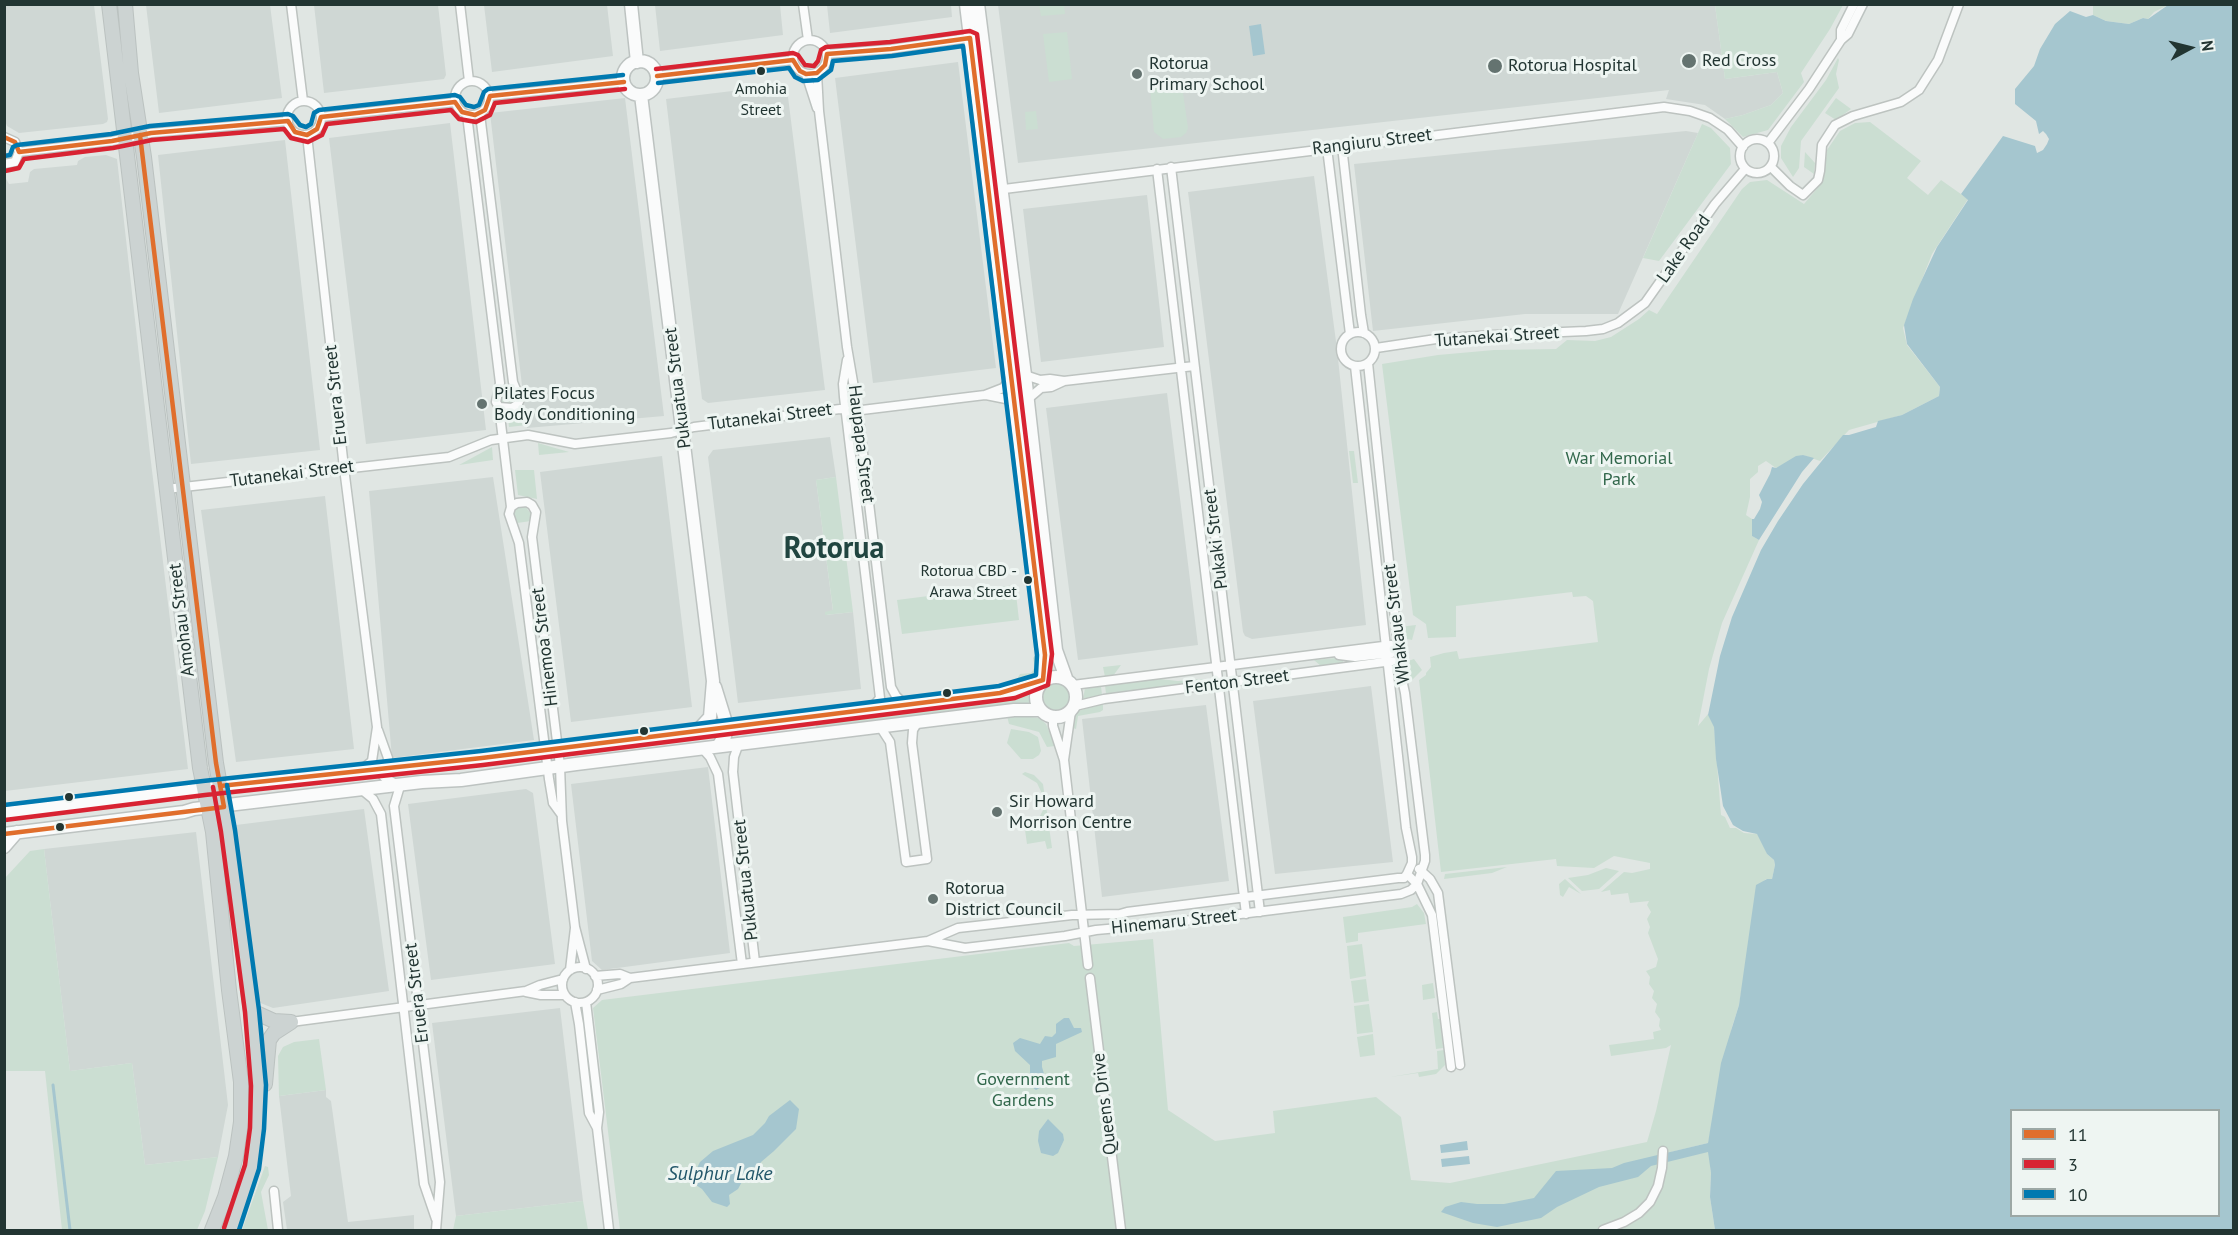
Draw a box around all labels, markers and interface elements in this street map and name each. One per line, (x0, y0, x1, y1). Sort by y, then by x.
north arrow (2160, 18, 2220, 78)
text: N (2197, 39, 2218, 52)
place label: Red Cross (1702, 50, 1776, 72)
marker: Red Cross (1680, 52, 1698, 70)
place label: Rotorua Primary School (1149, 53, 1264, 96)
place label: Rotorua Hospital (1508, 55, 1637, 77)
marker: Rotorua Hospital (1486, 57, 1504, 75)
marker: Amohia Street (755, 65, 767, 77)
marker: Rotorua Primary School (1130, 67, 1144, 81)
place label: Amohia Street (735, 79, 787, 117)
street label: Rangiuru Street (1311, 124, 1433, 160)
street label: Lake Road (1653, 211, 1715, 287)
street label: Tutanekai Street (1434, 322, 1560, 352)
street label: Pukuatua Street (660, 326, 696, 450)
street label: Eruera Street (320, 344, 352, 446)
place label: Pilates Focus Body Conditioning (494, 383, 635, 426)
street label: Haupapa Street (843, 384, 879, 504)
marker: Pilates Focus Body Conditioning (475, 397, 489, 411)
street label: Tutanekai Street (707, 399, 833, 435)
park label: War Memorial Park (1566, 448, 1672, 490)
street label: Tutanekai Street (229, 456, 355, 492)
street label: Pukaki Street (1199, 488, 1233, 590)
district label: Rotorua (784, 531, 884, 567)
place label: Rotorua CBD - Arawa Street (921, 561, 1017, 599)
street label: Amohau Street (164, 562, 200, 678)
street label: Whakaue Street (1379, 563, 1415, 685)
marker: Rotorua CBD - Arawa Street (1022, 574, 1034, 586)
street label: Hinemoa Street (527, 586, 563, 708)
street label: Fenton Street (1184, 665, 1290, 699)
unlabelled marker (941, 687, 953, 699)
unlabelled marker (638, 725, 650, 737)
unlabelled marker (63, 791, 75, 803)
place label: Sir Howard Morrison Centre (1009, 791, 1132, 834)
marker: Sir Howard Morrison Centre (990, 805, 1004, 819)
street label: Pukuatua Street (729, 818, 763, 942)
unlabelled marker (54, 821, 66, 833)
place label: Rotorua District Council (945, 878, 1062, 920)
marker: Rotorua District Council (926, 892, 940, 906)
street label: Hinemaru Street (1110, 905, 1238, 939)
street label: Eruera Street (400, 942, 434, 1044)
street label: Queens Drive (1088, 1052, 1122, 1156)
park label: Government Gardens (976, 1069, 1070, 1112)
legend (2010, 1109, 2220, 1217)
text: 11 (2068, 1123, 2088, 1146)
text: 3 (2068, 1153, 2078, 1176)
water label: Sulphur Lake (667, 1162, 773, 1186)
text: 10 (2068, 1183, 2088, 1206)

